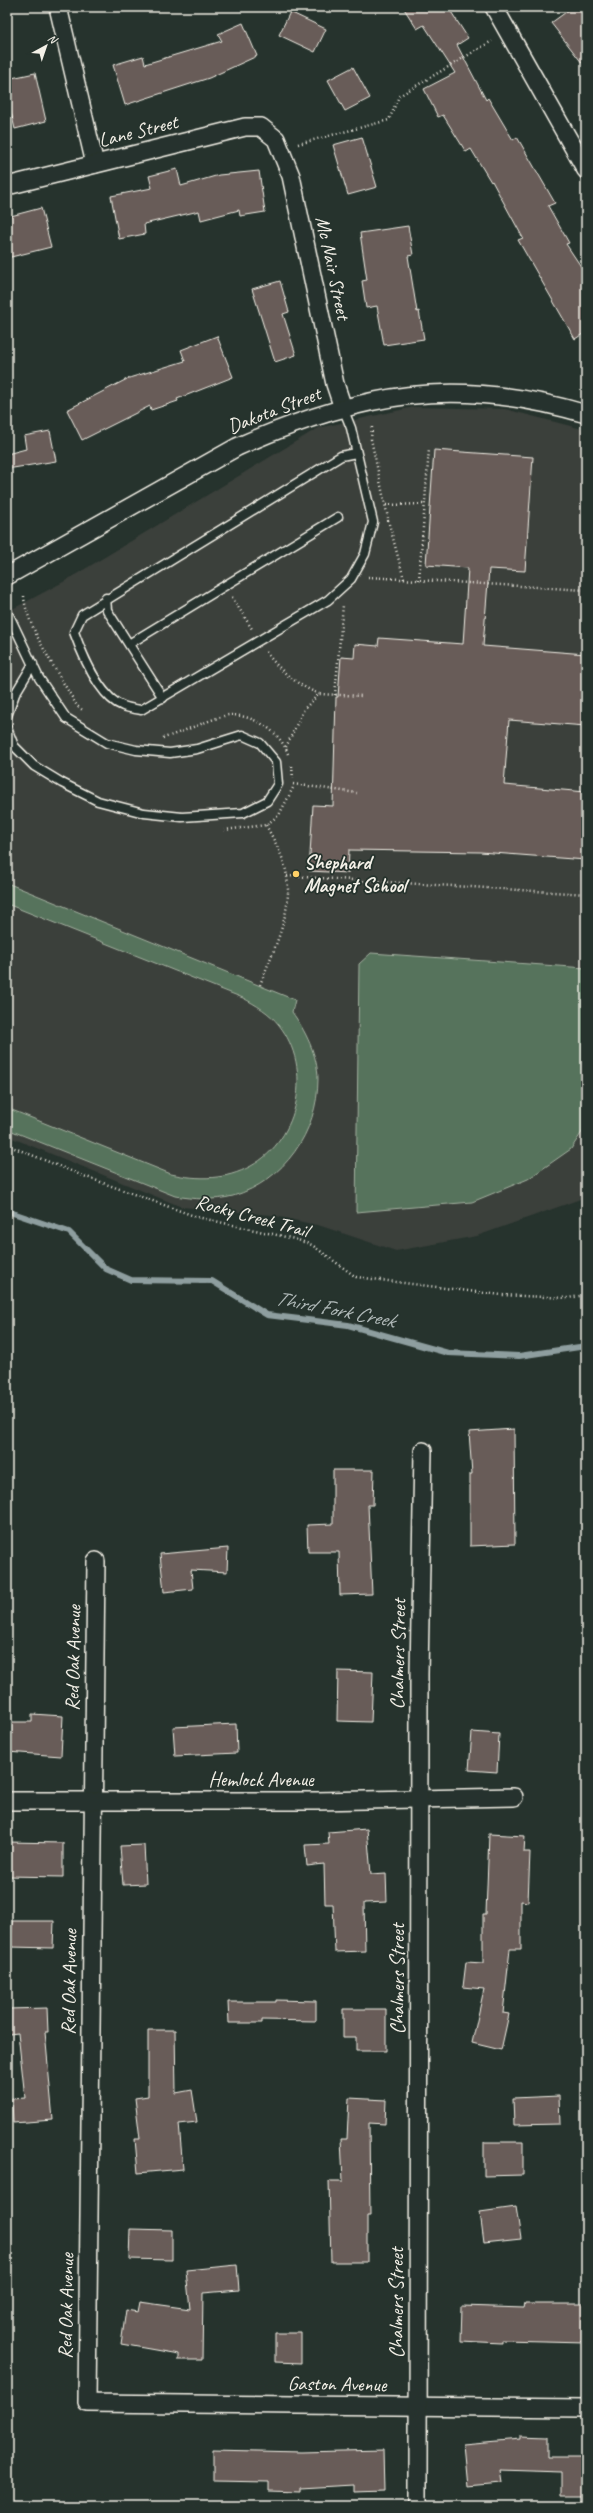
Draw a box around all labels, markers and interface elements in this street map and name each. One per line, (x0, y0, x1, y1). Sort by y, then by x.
north arrow (26, 26, 66, 66)
text: N (45, 31, 61, 47)
street label: Lane Street (96, 109, 183, 153)
street label: Mc Nair Street (310, 214, 357, 324)
street label: Dakota Street (224, 380, 326, 439)
place label: Shephard Magnet School (304, 850, 410, 898)
marker: Shephard Magnet School (291, 869, 301, 879)
street label: Rocky Creek Trail (193, 1189, 315, 1244)
water label: Third Fork Creek (273, 1285, 400, 1334)
street label: Chalmers Street (385, 1596, 412, 1709)
street label: Red Oak Avenue (60, 1603, 86, 1711)
street label: Hemlock Avenue (208, 1767, 315, 1792)
street label: Chalmers Street (385, 1921, 410, 2034)
street label: Red Oak Avenue (56, 1927, 82, 2035)
street label: Chalmers Street (384, 2245, 409, 2358)
street label: Red Oak Avenue (53, 2251, 79, 2359)
street label: Gaston Avenue (287, 2371, 388, 2397)

